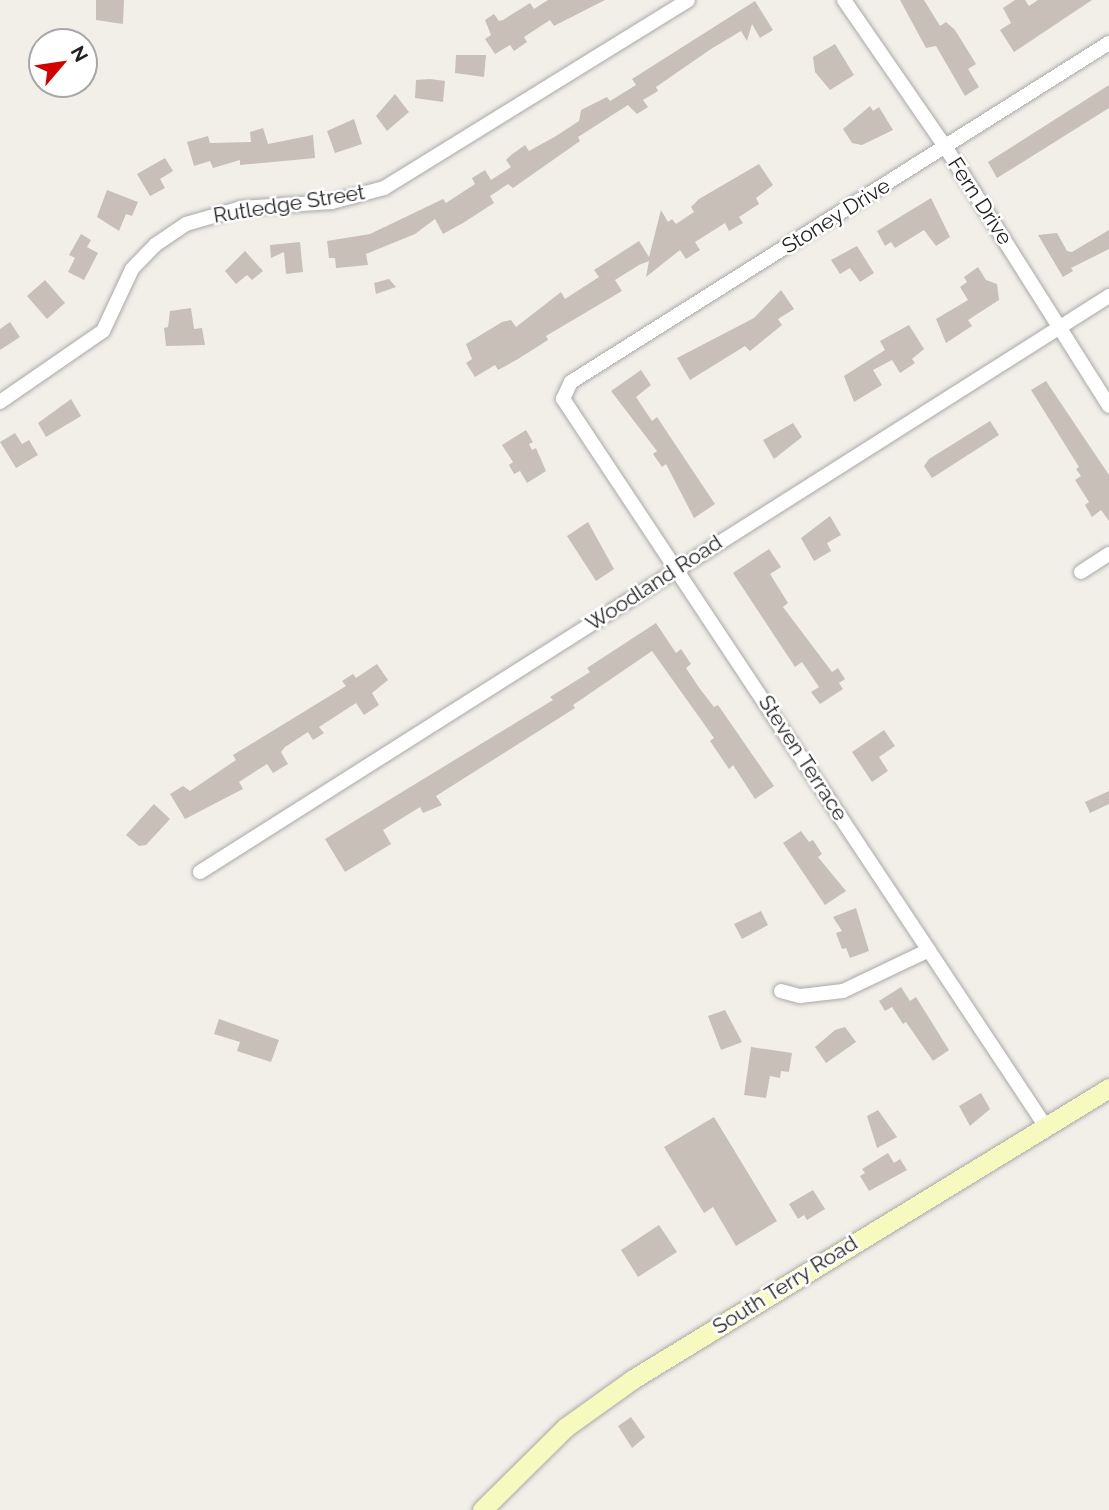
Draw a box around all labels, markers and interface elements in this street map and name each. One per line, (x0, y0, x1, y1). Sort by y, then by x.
north arrow (28, 28, 98, 98)
text: N (66, 42, 93, 65)
street label: Fern Drive (942, 153, 1018, 249)
street label: Stoney Drive (777, 173, 895, 259)
street label: Rutledge Street (211, 180, 367, 228)
street label: Woodland Road (581, 530, 727, 636)
street label: Steven Terrace (753, 690, 853, 826)
street label: South Terry Road (708, 1230, 862, 1340)

